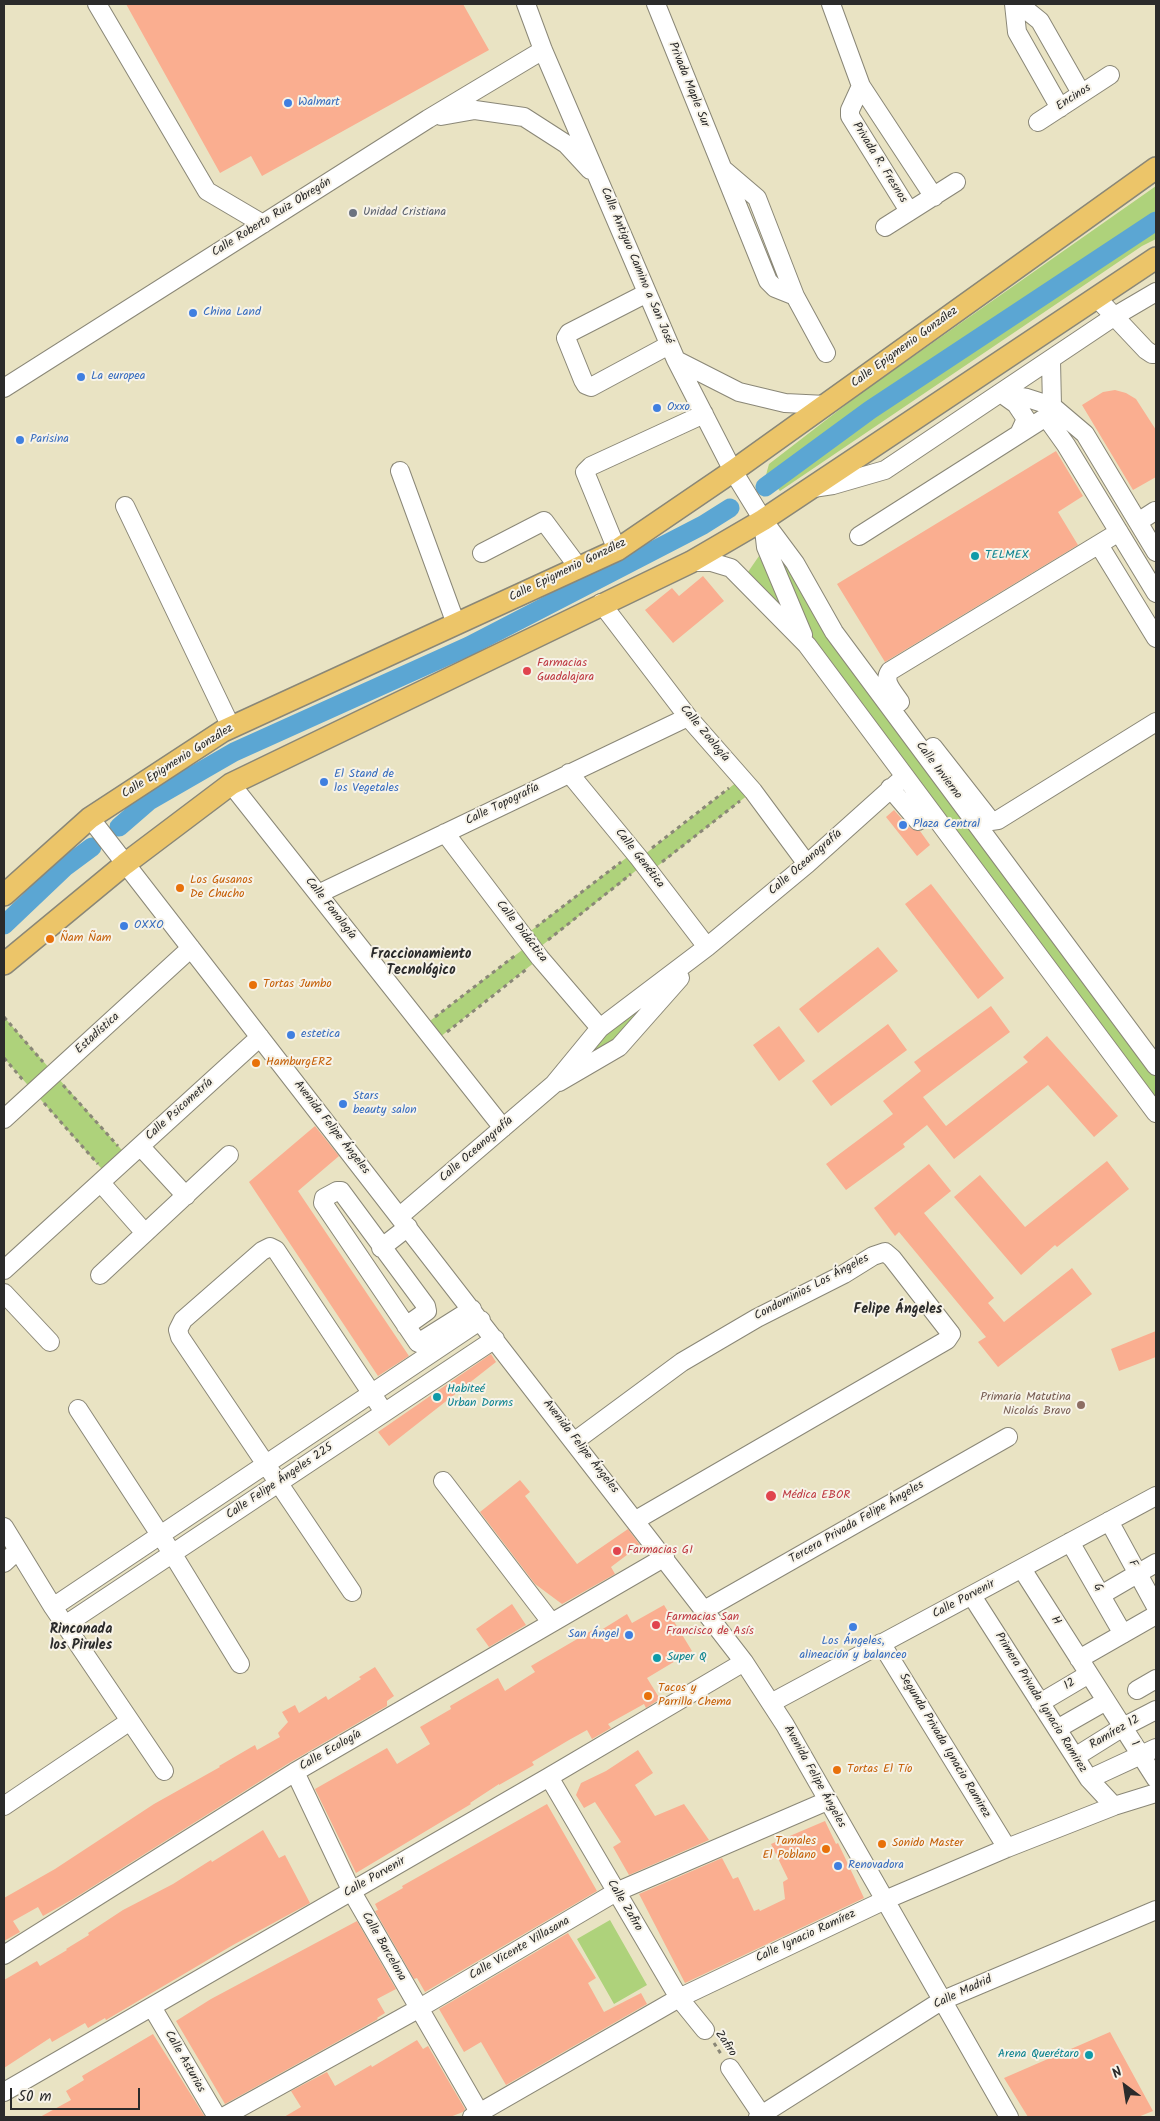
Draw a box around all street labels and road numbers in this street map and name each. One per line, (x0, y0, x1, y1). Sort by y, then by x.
street label: Privada Maple Sur (664, 40, 712, 130)
street label: Encinos (1054, 81, 1094, 115)
street label: Privada R. Fresnos (848, 120, 910, 206)
street label: Calle Roberto Ruiz Obregón (210, 175, 334, 261)
street label: Calle Antiguo Camino a San José (596, 186, 676, 346)
street label: Calle Epigmenio González (849, 304, 961, 392)
street label: Calle Epigmenio González (507, 536, 629, 606)
street label: Calle Zoología (676, 703, 732, 765)
street label: Calle Epigmenio González (120, 722, 236, 802)
street label: Calle Invierno (912, 739, 964, 803)
street label: Calle Topografía (464, 781, 542, 829)
street label: Calle Genética (611, 826, 667, 892)
street label: Calle Oceanografía (766, 827, 846, 899)
street label: Calle Fonología (301, 875, 359, 943)
street label: Calle Didáctica (492, 898, 550, 966)
street label: Estadística (73, 1010, 123, 1058)
street label: Calle Psicometría (143, 1076, 217, 1144)
street label: Avenida Felipe Ángeles (290, 1078, 372, 1178)
street label: Calle Oceanografía (437, 1114, 517, 1186)
street label: Condominios Los Ángeles (752, 1252, 872, 1324)
street label: Avenida Felipe Ángeles (539, 1397, 621, 1497)
street label: Calle Felipe Ángeles 225 (224, 1441, 336, 1523)
street label: Tercera Privada Felipe Ángeles (787, 1478, 927, 1568)
street label: F (1124, 1558, 1140, 1570)
street label: Calle Porvenir (930, 1578, 998, 1622)
street label: G (1089, 1581, 1105, 1595)
street label: H (1047, 1614, 1063, 1628)
street label: Primera Privada Ignacio Ramirez (991, 1630, 1089, 1776)
street label: Segunda Privada Ignacio Ramirez (895, 1671, 993, 1821)
street label: 12 (1062, 1676, 1078, 1694)
street label: Ramírez 12 (1087, 1713, 1143, 1753)
street label: Avenida Felipe Ángeles (780, 1723, 848, 1831)
street label: Calle Ecología (297, 1727, 365, 1775)
street label: 1 (1127, 1739, 1141, 1749)
street label: Calle Porvenir (342, 1855, 408, 1901)
street label: Calle Zafiro (603, 1878, 645, 1934)
street label: Calle Ignacio Ramírez (754, 1908, 858, 1966)
street label: Calle Barcelona (357, 1910, 409, 1984)
street label: Calle Vicente Villasana (467, 1914, 573, 1984)
street label: Calle Madrid (931, 1973, 995, 2013)
street label: Calle Asturias (160, 2028, 208, 2096)
street label: Zafiro (711, 2028, 739, 2060)

